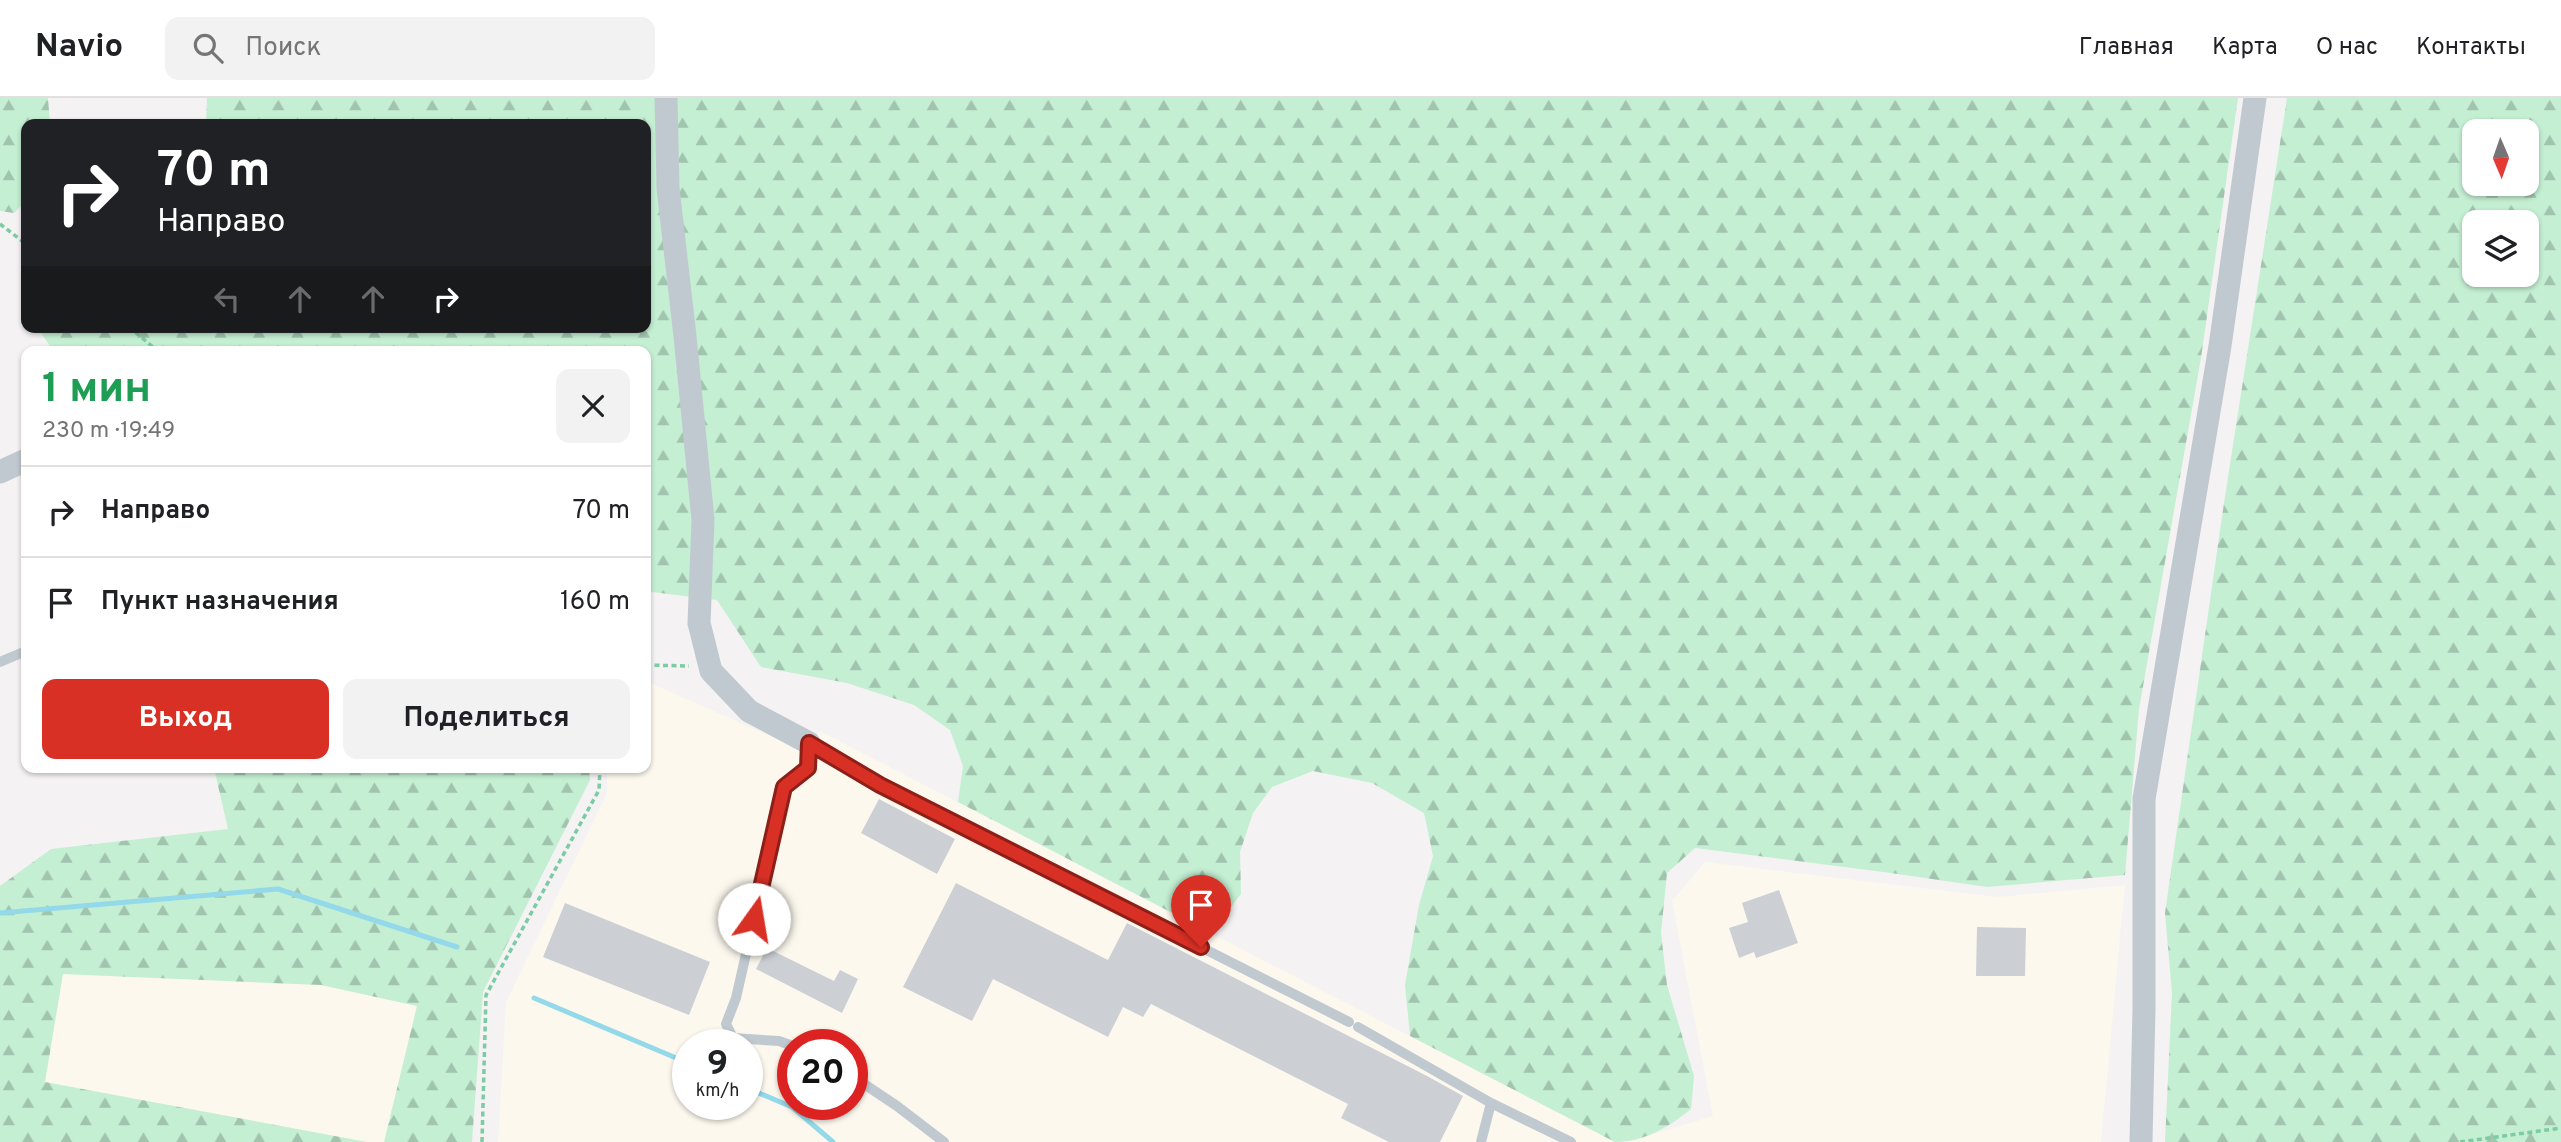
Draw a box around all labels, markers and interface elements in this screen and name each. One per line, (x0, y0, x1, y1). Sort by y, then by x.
search box (165, 17, 655, 80)
text: Navio (35, 27, 123, 69)
icon: search (189, 29, 227, 67)
text: Поиск (245, 32, 321, 65)
text: Главная (2079, 33, 2174, 63)
text: Карта (2212, 33, 2278, 63)
text: О нас (2316, 33, 2378, 63)
text: Контакты (2416, 33, 2526, 63)
north arrow (2462, 119, 2539, 196)
map controls (2462, 119, 2539, 287)
text: 70 m (157, 142, 271, 204)
icon: right (42, 147, 133, 238)
text: Направо (157, 203, 285, 243)
button: layers (2462, 210, 2539, 287)
icon: left (208, 280, 246, 318)
icon: ahead (281, 280, 319, 318)
icon: ahead (354, 280, 392, 318)
icon: right (427, 280, 465, 318)
text: 1 мин (42, 364, 151, 417)
button: close (556, 369, 630, 443)
text: 230 m · 19:49 (42, 417, 175, 446)
icon: right (42, 493, 80, 531)
text: Направо (101, 495, 210, 528)
text: 70 m (572, 495, 630, 528)
icon: arrive (42, 584, 80, 622)
text: Пункт назначения (101, 586, 339, 619)
text: 160 m (560, 586, 630, 619)
button: Выход (42, 679, 329, 759)
button: Поделиться (343, 679, 630, 759)
pin (1171, 875, 1231, 947)
position arrow (717, 882, 791, 956)
icon: arrive (1182, 886, 1220, 924)
speed limit sign: 20 (777, 1029, 868, 1120)
text: 9 (707, 1043, 728, 1087)
text: km/h (696, 1080, 739, 1103)

